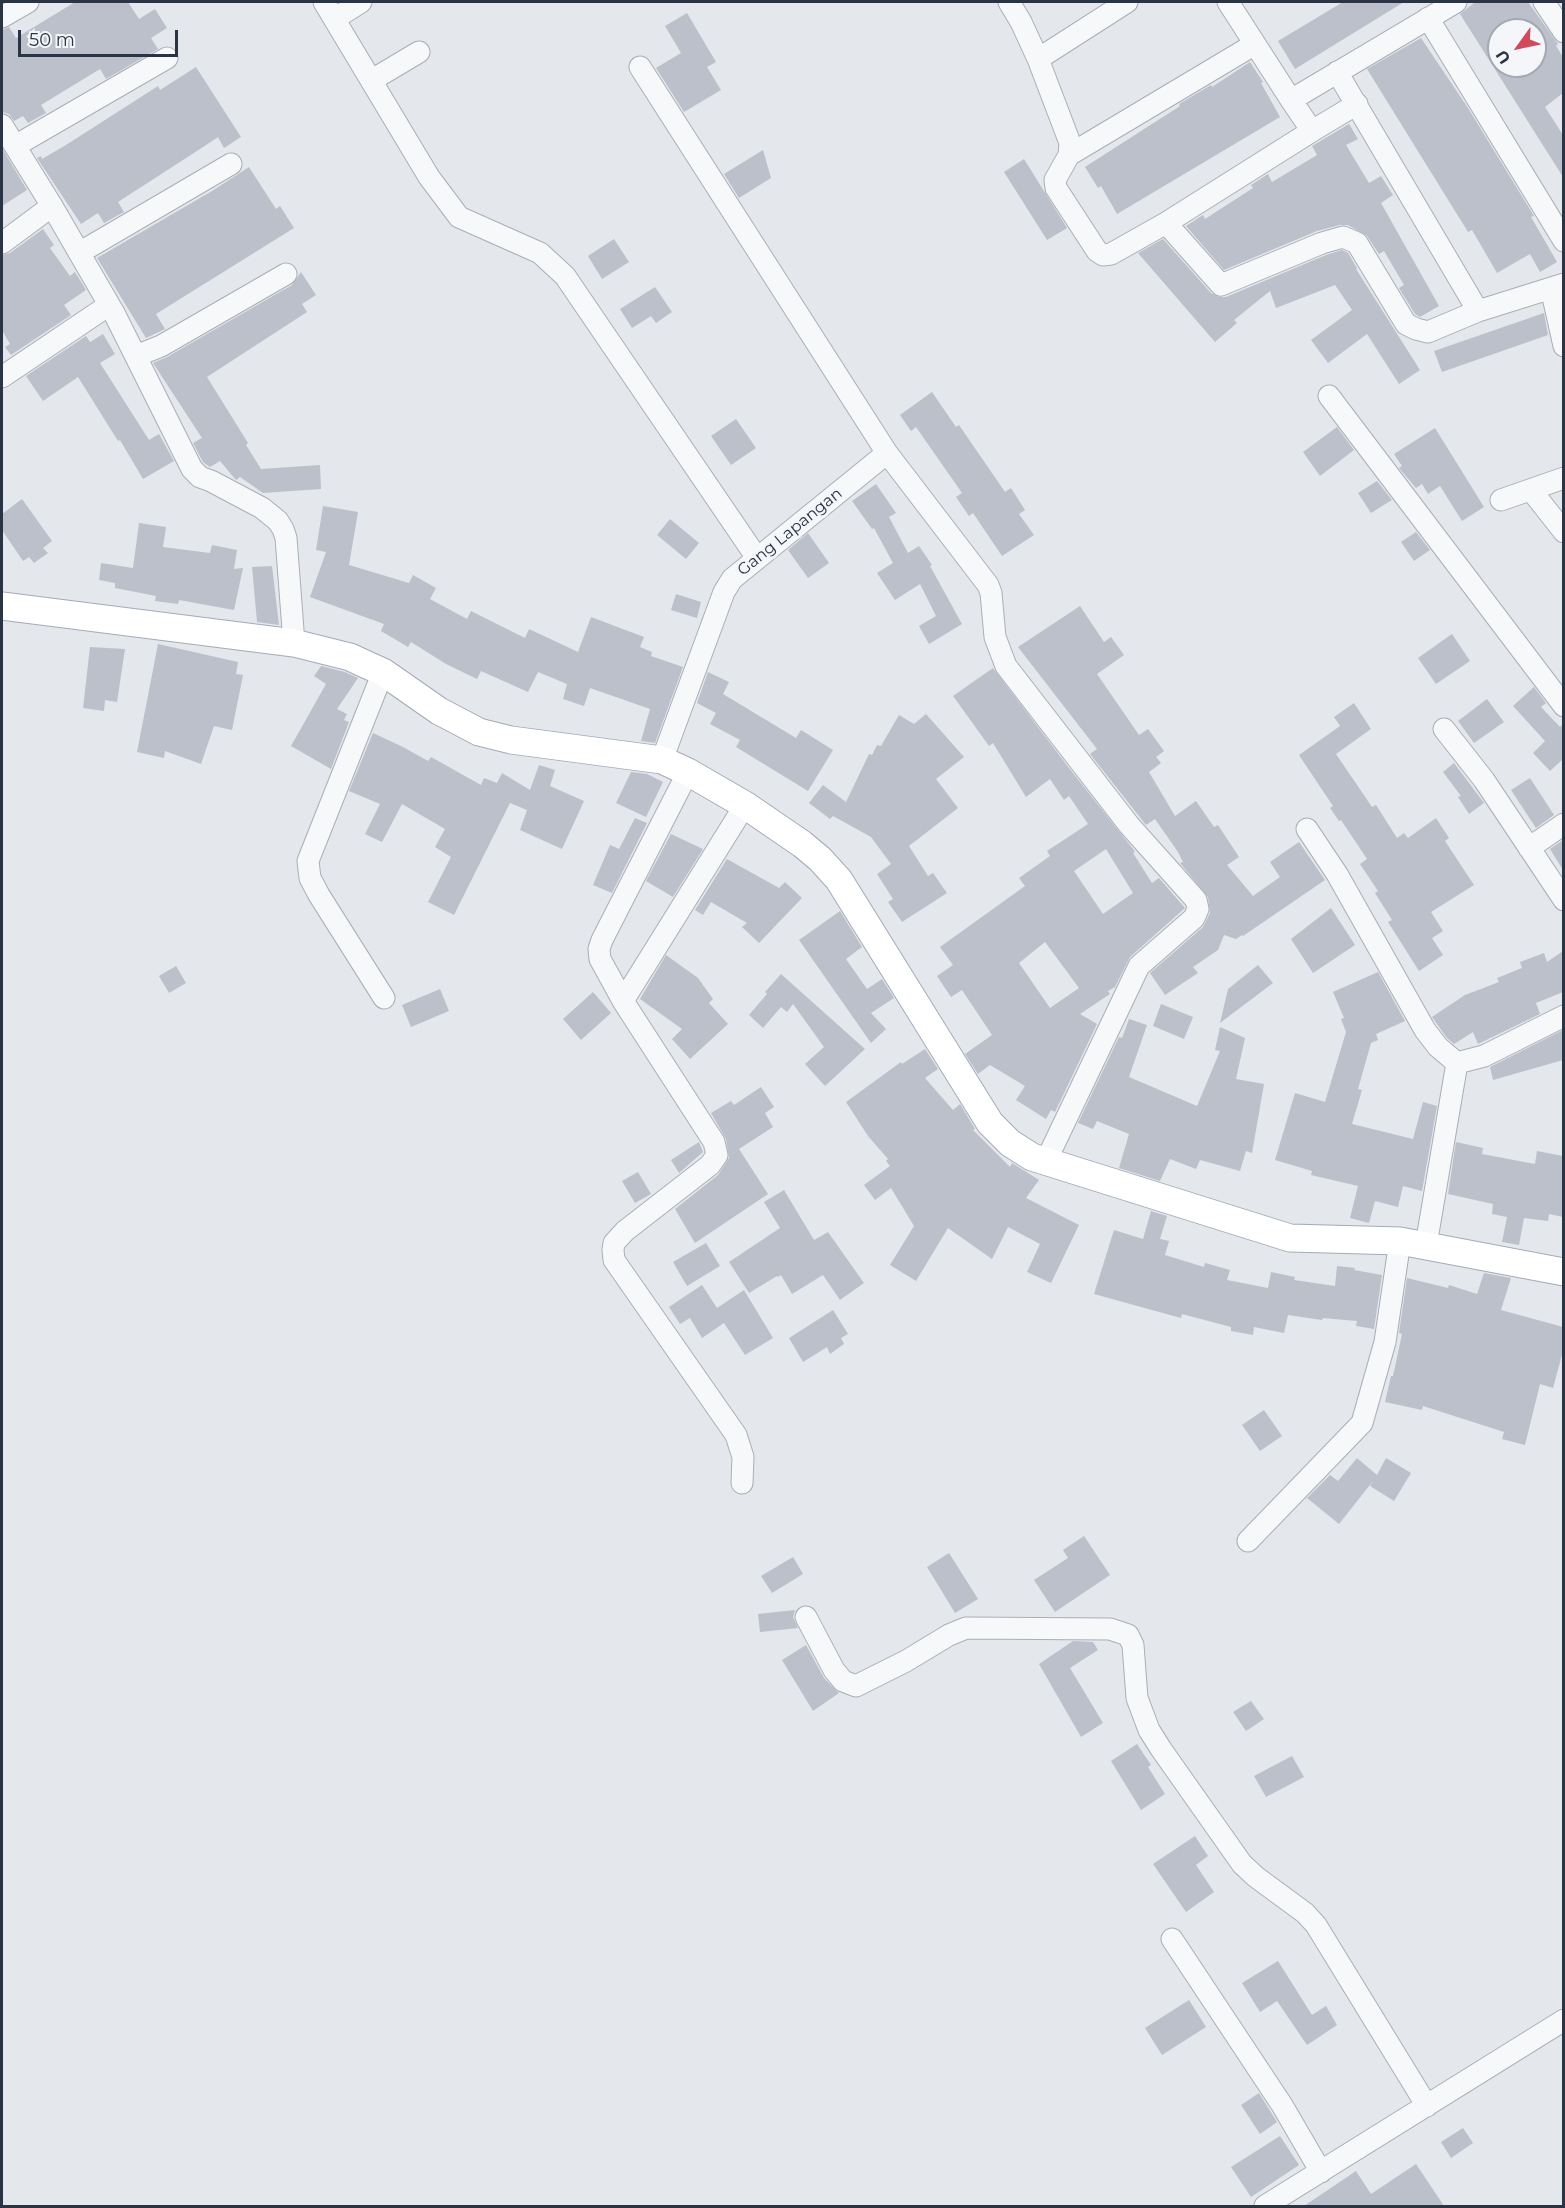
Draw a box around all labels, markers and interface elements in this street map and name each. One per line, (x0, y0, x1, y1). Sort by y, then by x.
scale bar (21, 18, 182, 56)
north arrow (1487, 18, 1547, 78)
text: 50 m (29, 29, 75, 51)
text: U (1492, 47, 1515, 67)
street label: Gang Lapangan (734, 484, 846, 580)

